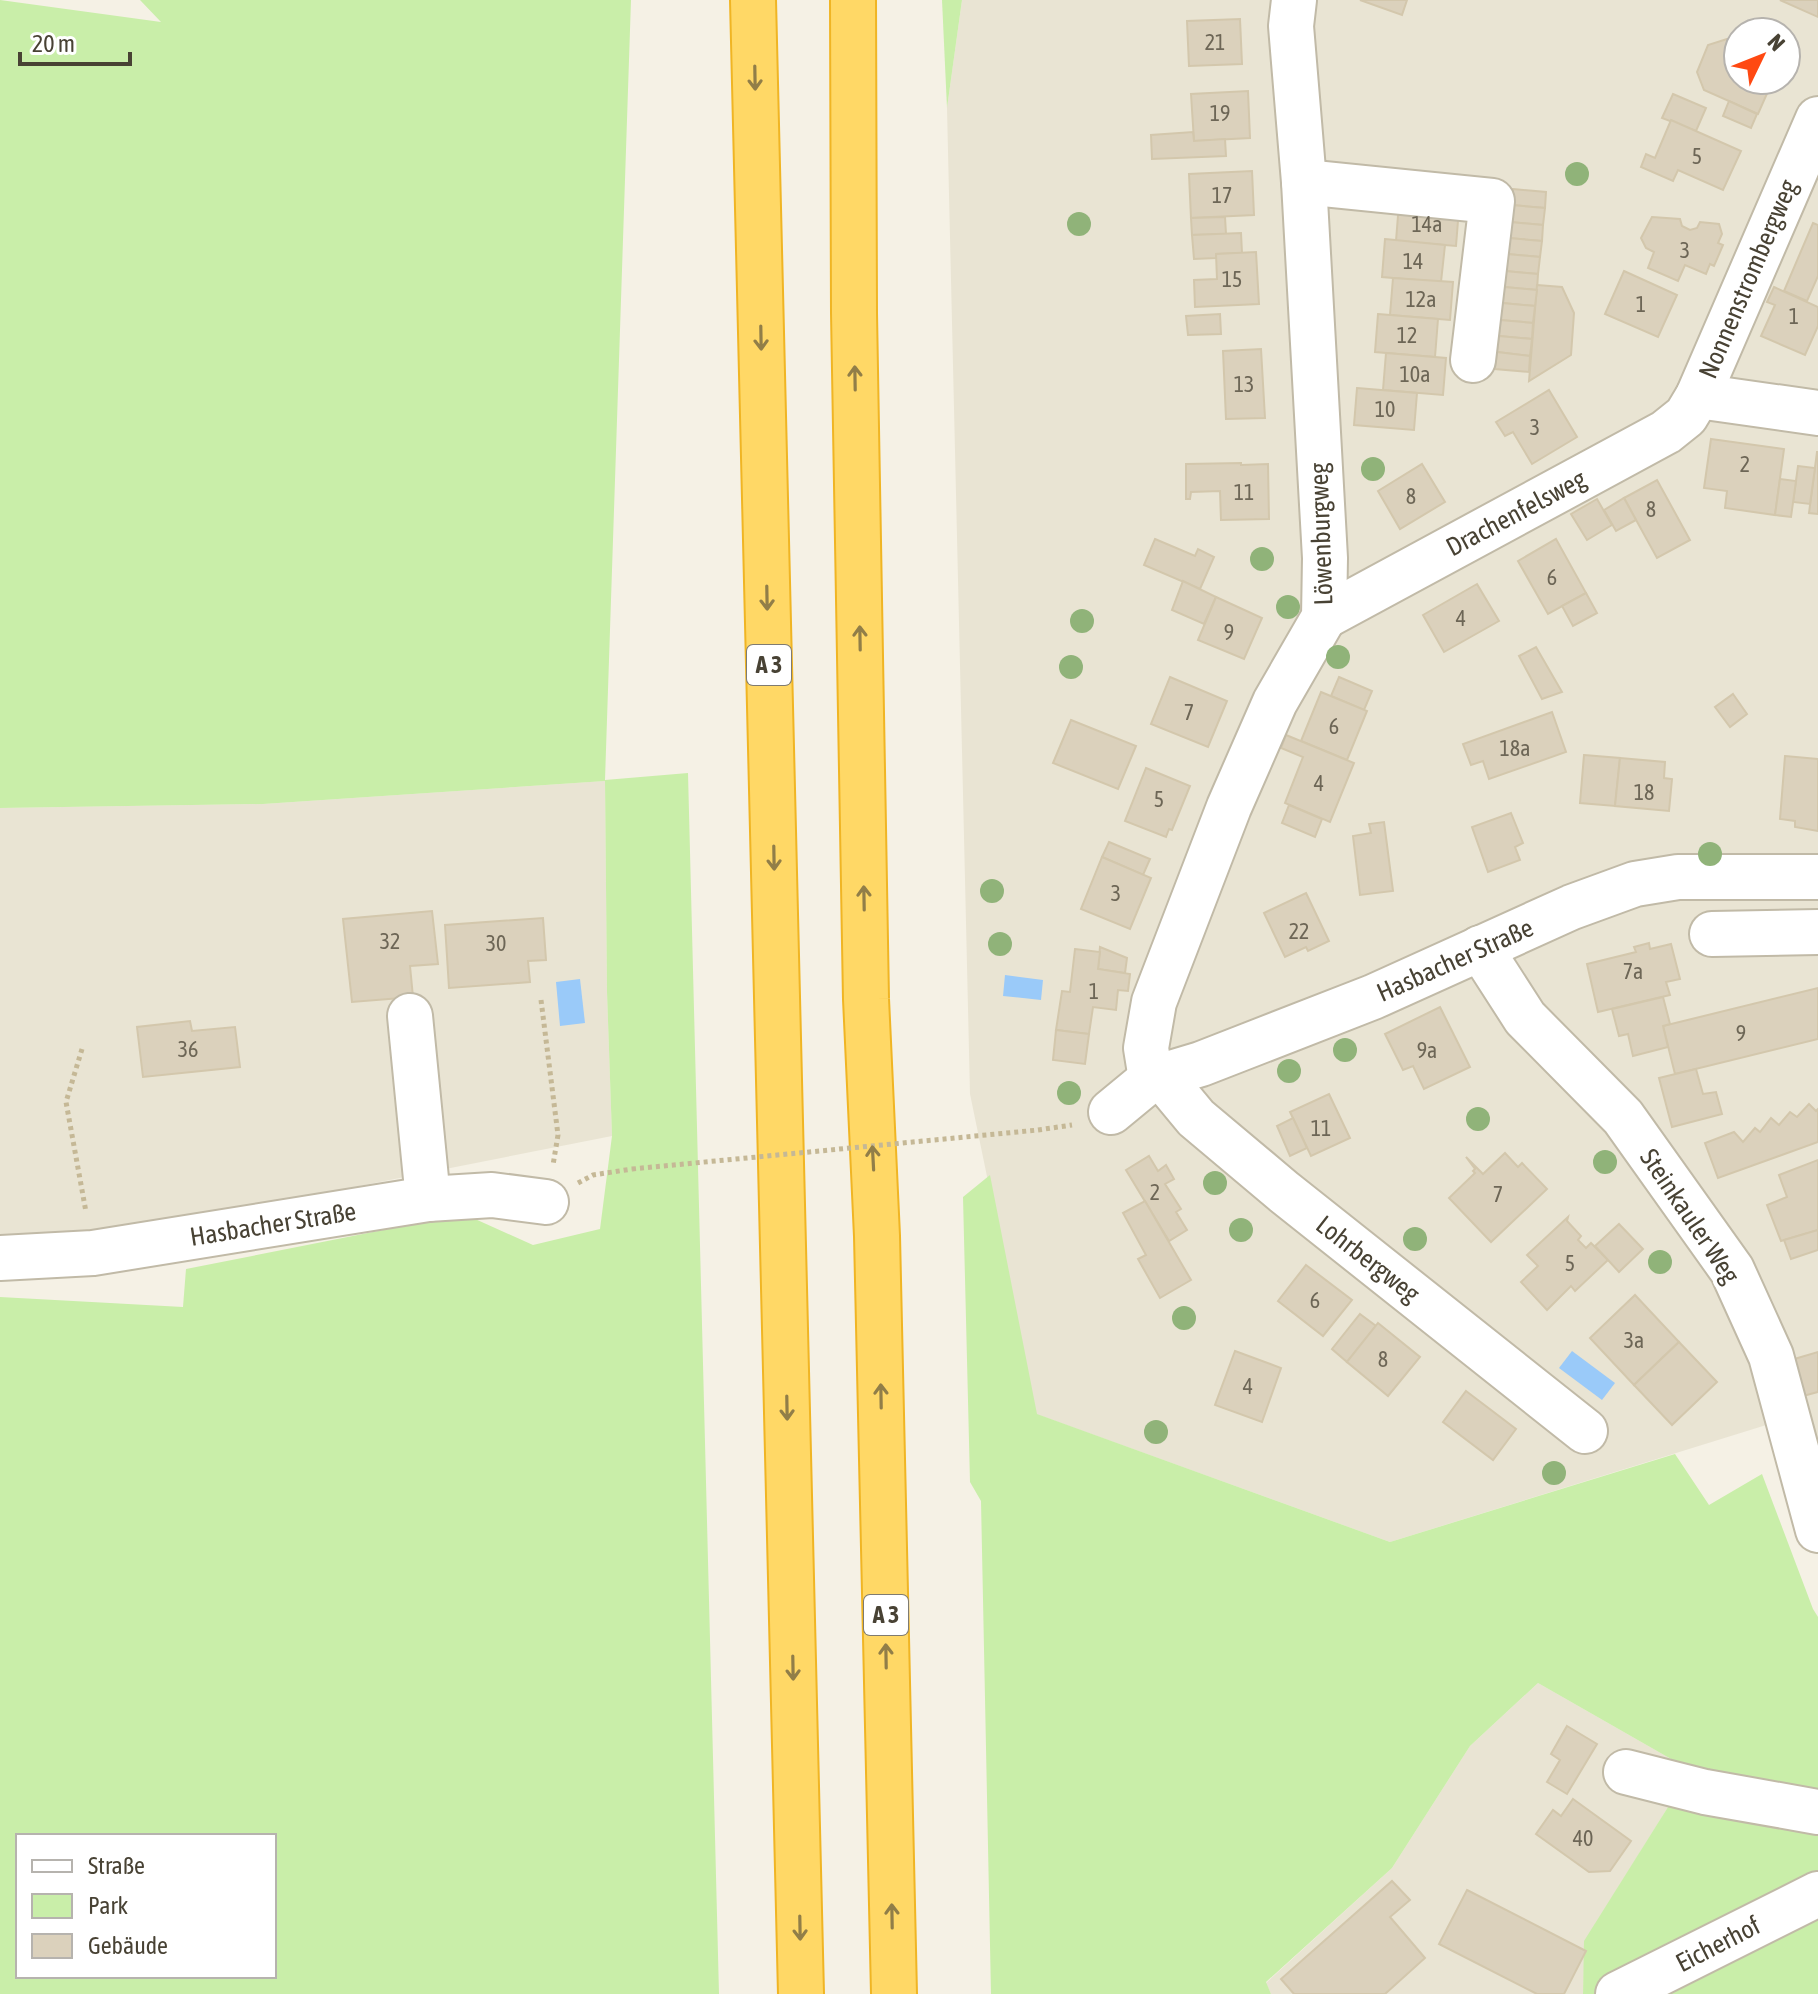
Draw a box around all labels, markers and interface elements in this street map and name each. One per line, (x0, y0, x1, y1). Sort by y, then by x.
scale bar (20, 16, 130, 66)
north arrow (1722, 16, 1802, 96)
house number: 21 (1205, 29, 1225, 55)
text: N (1763, 29, 1791, 56)
text: 20 m (32, 30, 75, 57)
one-way arrow (747, 64, 763, 91)
house number: 19 (1210, 100, 1230, 126)
house number: 5 (1692, 143, 1702, 169)
street label: Nonnenstrombergweg (1693, 174, 1804, 383)
house number: 17 (1212, 182, 1232, 208)
house number: 14a (1412, 211, 1442, 237)
house number: 3 (1680, 237, 1690, 263)
house number: 14 (1403, 248, 1423, 274)
house number: 15 (1222, 266, 1242, 292)
house number: 12a (1406, 286, 1436, 312)
house number: 1 (1636, 291, 1646, 317)
house number: 1 (1789, 303, 1799, 329)
house number: 12 (1397, 322, 1417, 348)
one-way arrow (753, 324, 768, 351)
house number: 10a (1400, 361, 1430, 387)
one-way arrow (847, 365, 863, 392)
house number: 13 (1234, 371, 1254, 397)
house number: 10 (1375, 396, 1395, 422)
house number: 3 (1530, 414, 1540, 440)
house number: 2 (1740, 451, 1750, 477)
street label: Löwenburgweg (1303, 461, 1338, 606)
street label: Drachenfelsweg (1441, 463, 1592, 562)
house number: 11 (1234, 479, 1254, 505)
house number: 8 (1406, 483, 1416, 509)
house number: 8 (1646, 496, 1656, 522)
house number: 6 (1547, 564, 1557, 590)
one-way arrow (759, 584, 775, 611)
house number: 4 (1456, 605, 1466, 631)
house number: 9 (1224, 619, 1234, 645)
one-way arrow (852, 625, 867, 652)
road number: A 3 (747, 645, 791, 685)
house number: 7 (1184, 699, 1194, 725)
house number: 6 (1329, 713, 1339, 739)
house number: 18a (1500, 735, 1530, 761)
house number: 4 (1314, 770, 1324, 796)
house number: 18 (1634, 779, 1654, 805)
house number: 5 (1154, 786, 1164, 812)
one-way arrow (766, 844, 781, 871)
house number: 3 (1111, 880, 1121, 906)
one-way arrow (856, 885, 872, 912)
street label: Hasbacher Straße (1372, 912, 1538, 1008)
house number: 22 (1289, 918, 1309, 944)
house number: 32 (380, 928, 400, 954)
house number: 30 (486, 930, 506, 956)
house number: 7a (1623, 958, 1643, 984)
house number: 1 (1089, 978, 1099, 1004)
house number: 9 (1736, 1020, 1746, 1046)
house number: 36 (178, 1036, 198, 1062)
house number: 9a (1417, 1037, 1437, 1063)
house number: 11 (1311, 1115, 1331, 1141)
street label: Steinkauler Weg (1634, 1143, 1746, 1289)
one-way arrow (866, 1145, 881, 1172)
house number: 2 (1150, 1179, 1160, 1205)
house number: 7 (1493, 1181, 1503, 1207)
street label: Hasbacher Straße (188, 1196, 358, 1252)
street label: Lohrbergweg (1310, 1209, 1426, 1309)
house number: 5 (1565, 1250, 1575, 1276)
house number: 6 (1310, 1287, 1320, 1313)
house number: 3a (1624, 1327, 1644, 1353)
house number: 8 (1378, 1346, 1388, 1372)
house number: 4 (1243, 1373, 1253, 1399)
one-way arrow (873, 1383, 888, 1410)
one-way arrow (779, 1394, 795, 1421)
road number: A 3 (864, 1595, 908, 1635)
one-way arrow (879, 1643, 894, 1670)
one-way arrow (786, 1654, 801, 1681)
house number: 40 (1573, 1825, 1593, 1851)
legend (16, 1834, 276, 1978)
text: Straße (88, 1852, 145, 1879)
text: Park (88, 1892, 129, 1919)
one-way arrow (885, 1903, 900, 1930)
street label: Eicherhof (1671, 1910, 1765, 1978)
one-way arrow (792, 1914, 807, 1941)
text: Gebäude (88, 1932, 168, 1959)

